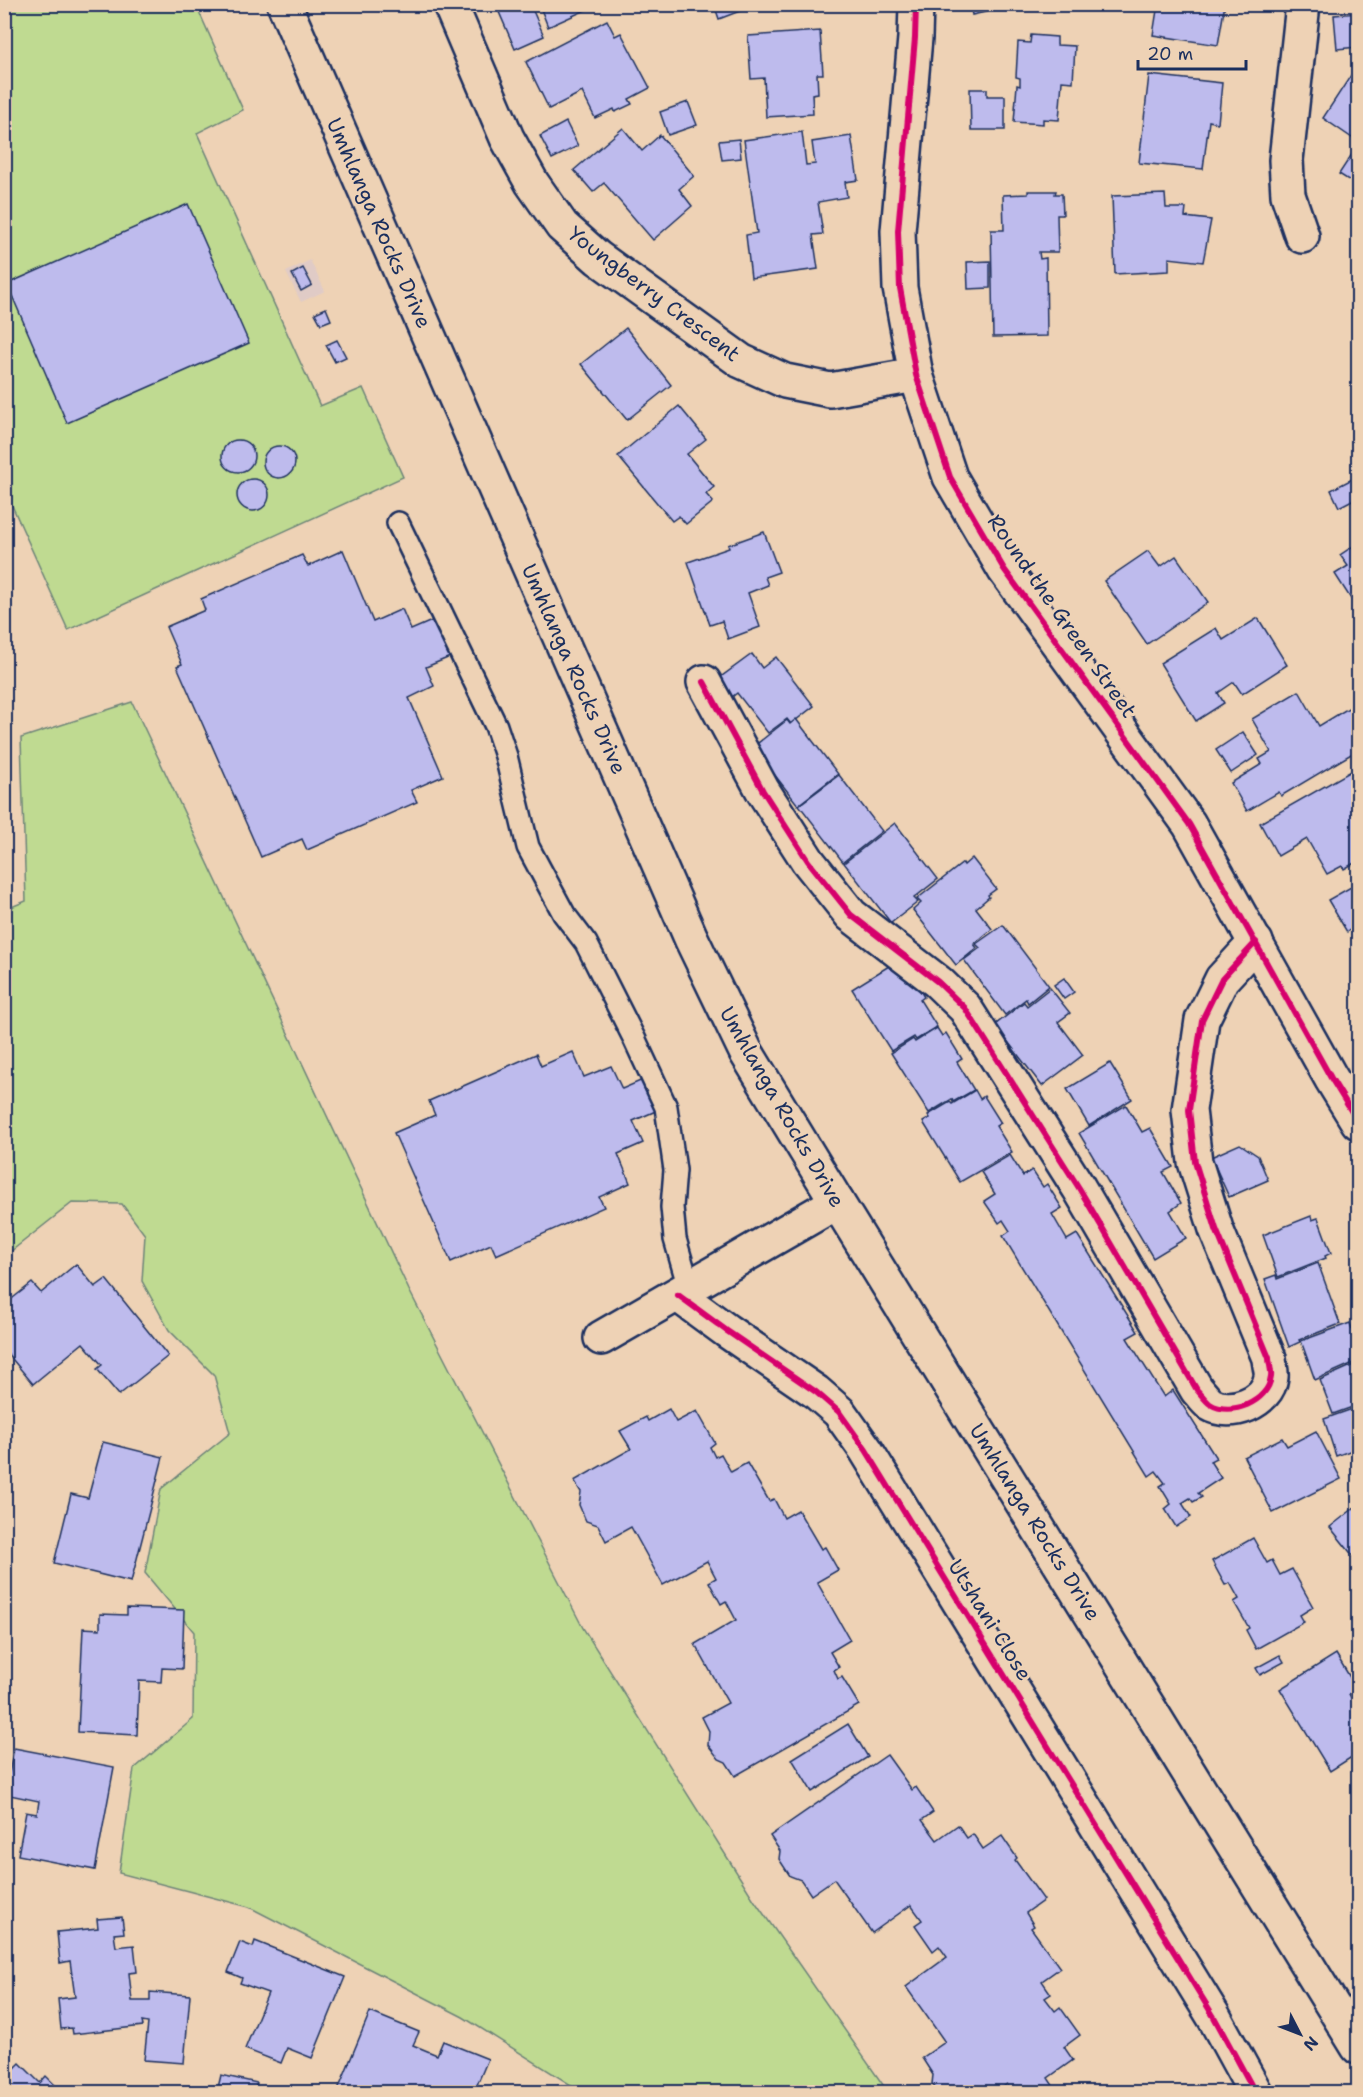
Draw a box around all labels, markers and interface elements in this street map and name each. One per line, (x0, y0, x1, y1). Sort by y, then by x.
scale bar (1138, 33, 1246, 71)
text: 20 m (1147, 42, 1193, 66)
street label: Umhlanga Rocks Drive (320, 113, 438, 333)
street label: Youngberry Crescent (562, 220, 746, 368)
street label: Round the Green Street (981, 509, 1143, 723)
street label: Umhlanga Rocks Drive (515, 559, 633, 779)
street label: Umhlanga Rocks Drive (713, 1001, 851, 1213)
street label: Umhlanga Rocks Drive (963, 1418, 1107, 1626)
street label: Utshani Close (942, 1554, 1038, 1686)
north arrow (1270, 2004, 1330, 2064)
text: N (1299, 2032, 1323, 2055)

